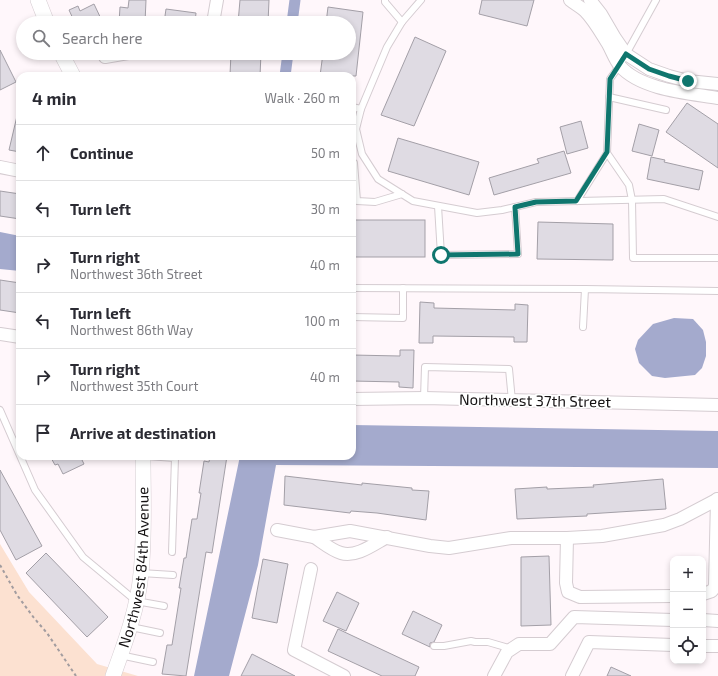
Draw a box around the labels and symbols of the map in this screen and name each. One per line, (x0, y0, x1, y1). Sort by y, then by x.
route end (679, 72, 697, 90)
route start (432, 246, 450, 264)
street label: Northwest 37th Street (459, 390, 611, 410)
street label: Northwest 84th Avenue (114, 487, 152, 650)

